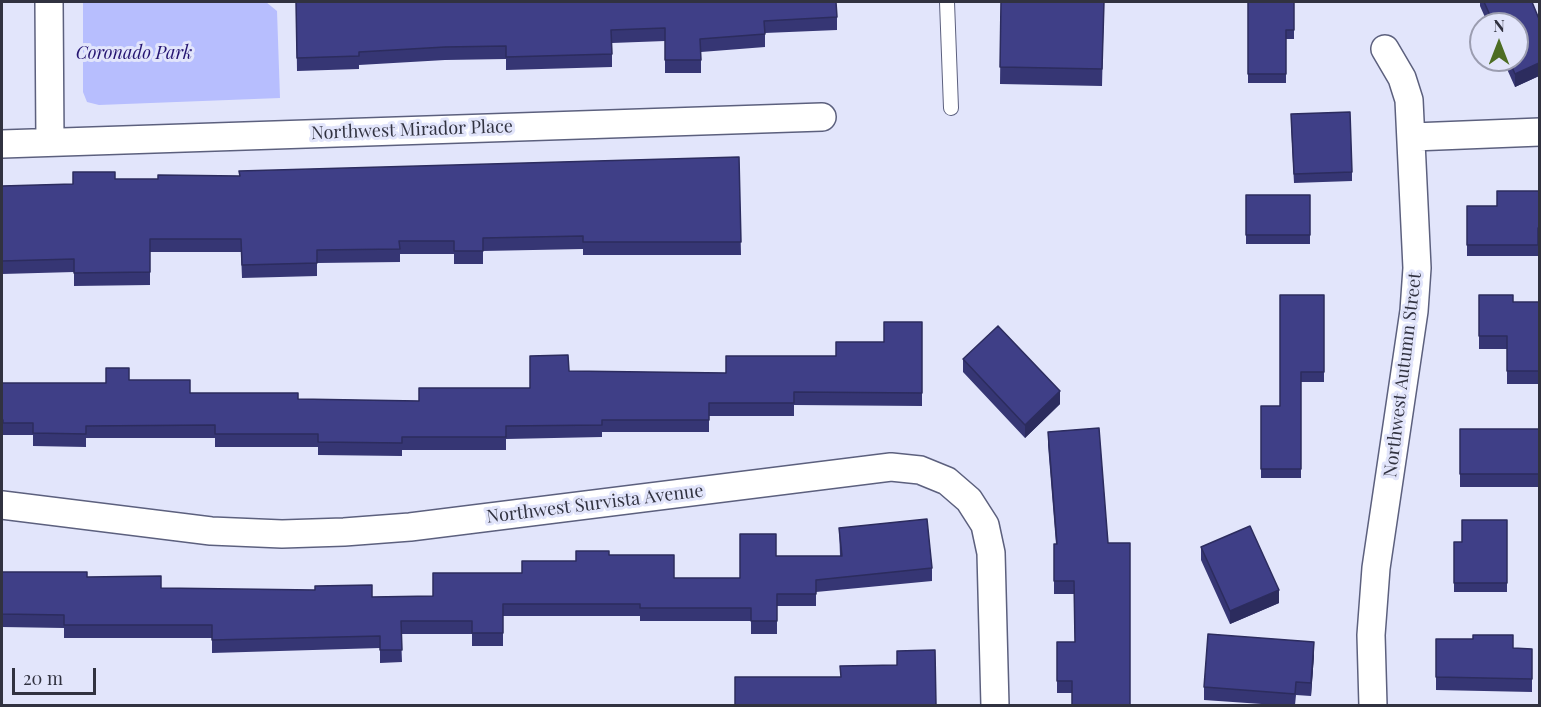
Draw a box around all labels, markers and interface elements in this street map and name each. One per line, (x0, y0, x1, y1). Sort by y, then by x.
north arrow (1469, 12, 1529, 72)
text: N (1493, 15, 1505, 36)
park label: Coronado Park (76, 42, 192, 64)
street label: Northwest Mirador Place (311, 116, 513, 144)
street label: Northwest Autumn Street (1380, 271, 1426, 479)
street label: Northwest Survista Avenue (485, 480, 705, 528)
scale bar (15, 656, 99, 694)
text: 20 m (23, 666, 63, 690)

